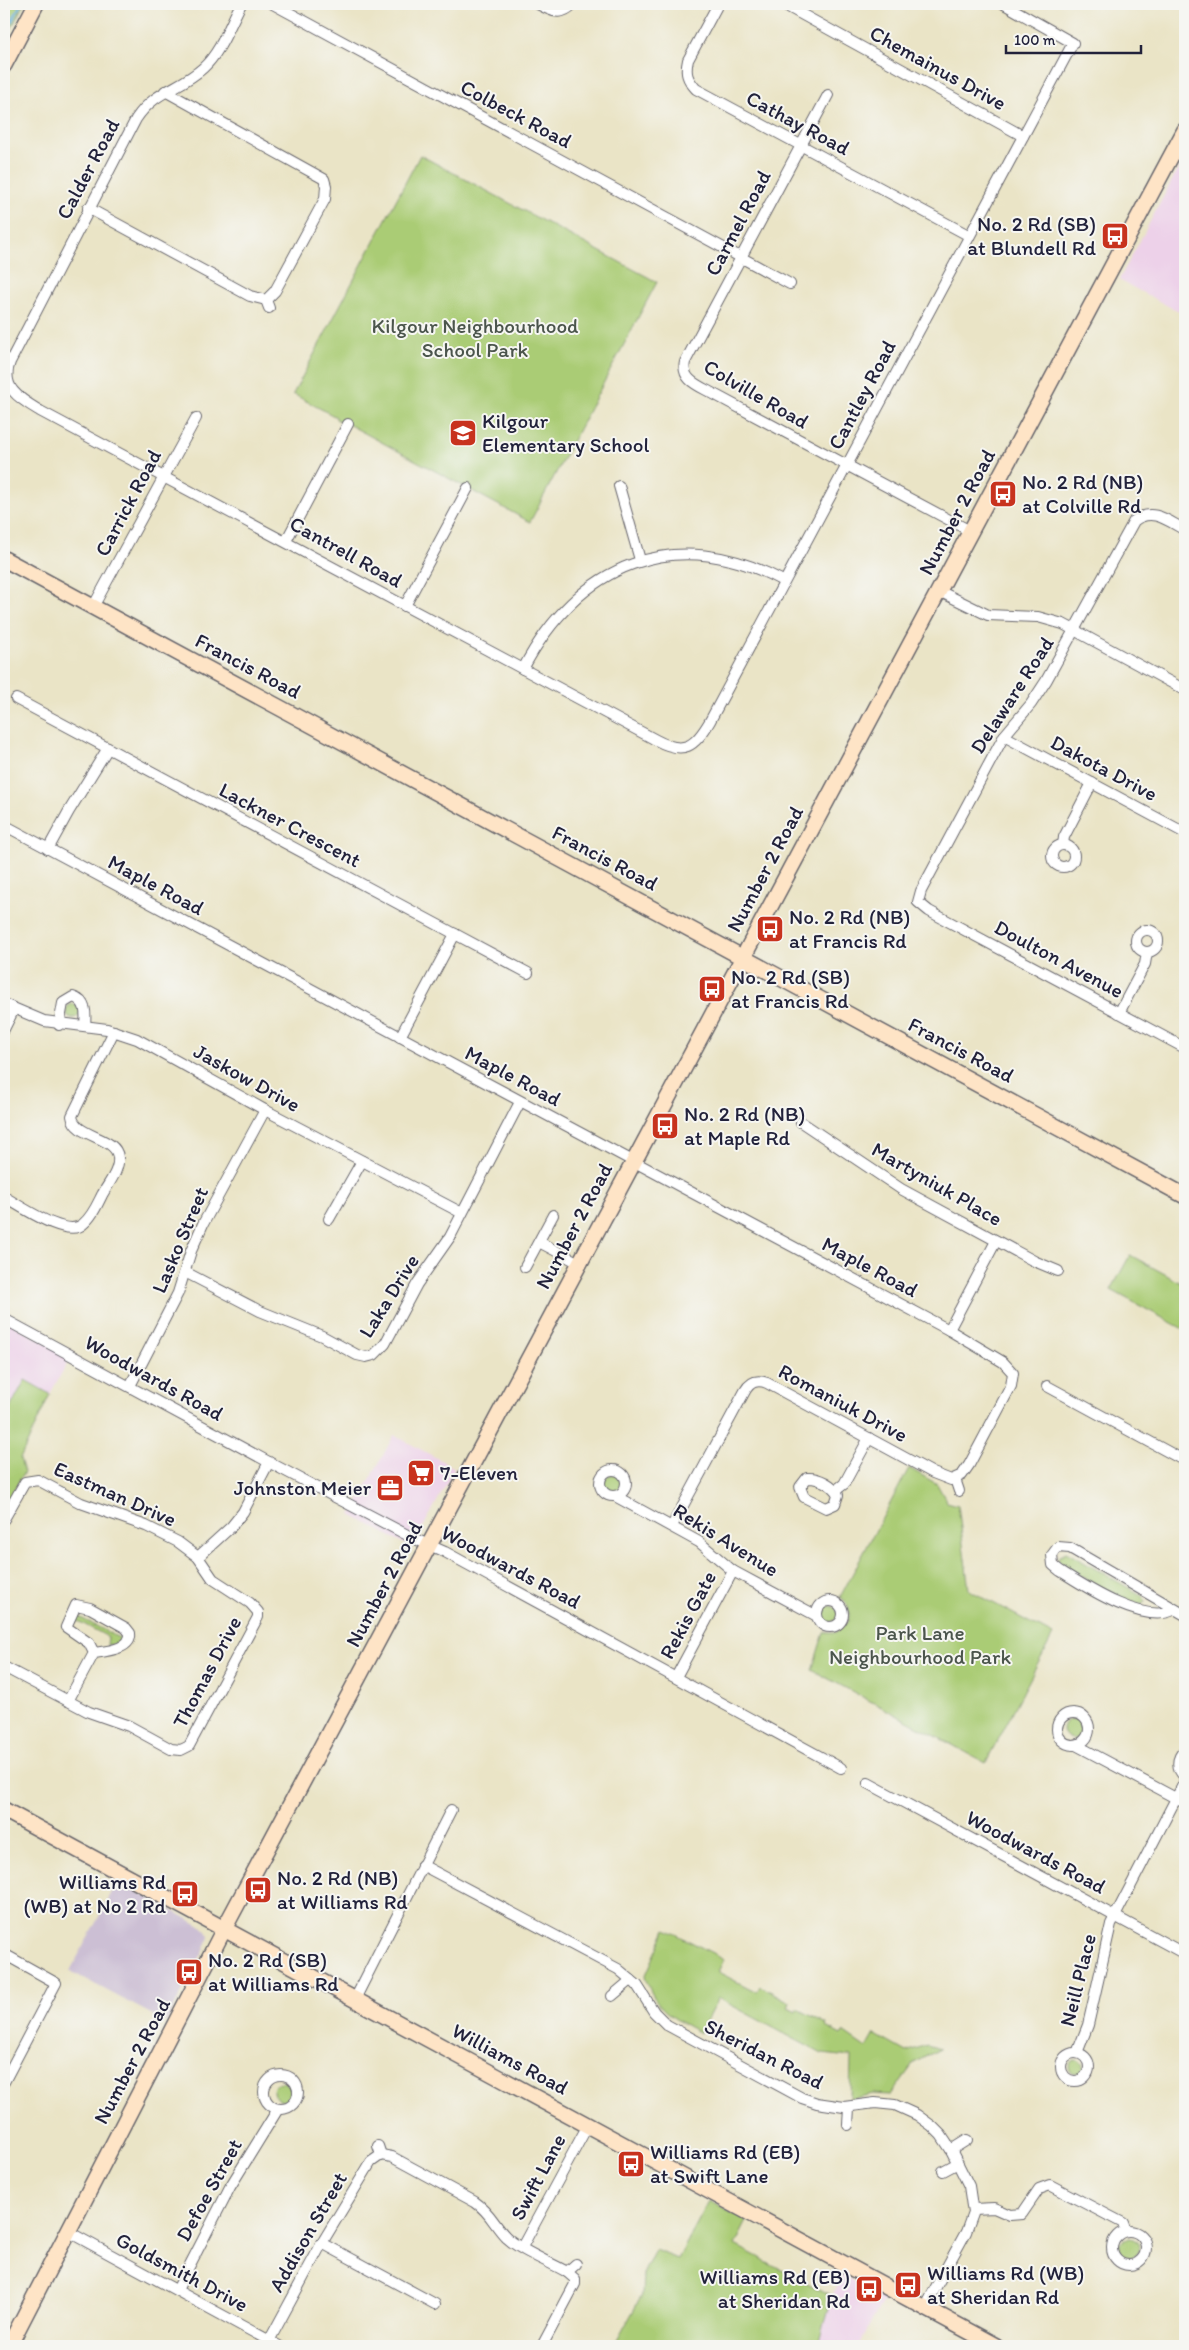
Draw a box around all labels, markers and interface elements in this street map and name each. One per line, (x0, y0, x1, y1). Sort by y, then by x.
street label: Chemainus Drive (866, 20, 1011, 115)
scale bar (1006, 22, 1142, 54)
text: 100 m (1014, 31, 1056, 49)
street label: Colbeck Road (456, 74, 576, 153)
street label: Cathay Road (742, 85, 855, 161)
street label: Calder Road (51, 114, 125, 223)
street label: Carmel Road (699, 165, 776, 280)
place label: No. 2 Rd (SB) at Blundell Rd (967, 211, 1096, 260)
bus stop icon: No. 2 Rd (SB) at Blundell Rd (1100, 221, 1130, 251)
park label: Kilgour Neighbourhood School Park (372, 313, 579, 362)
street label: Cantley Road (822, 336, 901, 454)
street label: Colville Road (699, 354, 813, 434)
place label: Kilgour Elementary School (482, 408, 650, 457)
school or university icon: Kilgour Elementary School (448, 418, 478, 448)
street label: Number 2 Road (913, 444, 1000, 579)
street label: Carrick Road (89, 445, 166, 560)
place label: No. 2 Rd (NB) at Colville Rd (1022, 469, 1143, 518)
bus stop icon: No. 2 Rd (NB) at Colville Rd (988, 479, 1018, 509)
street label: Cantrell Road (286, 510, 407, 593)
street label: Francis Road (191, 627, 305, 704)
street label: Delaware Road (965, 631, 1059, 758)
street label: Dakota Drive (1047, 729, 1162, 806)
street label: Lackner Crescent (215, 777, 366, 872)
street label: Number 2 Road (721, 801, 808, 936)
street label: Francis Road (548, 819, 662, 896)
street label: Maple Road (104, 849, 209, 921)
place label: No. 2 Rd (NB) at Francis Rd (789, 904, 910, 953)
bus stop icon: No. 2 Rd (NB) at Francis Rd (755, 914, 785, 944)
street label: Doulton Avenue (990, 914, 1128, 1003)
place label: No. 2 Rd (SB) at Francis Rd (731, 964, 850, 1013)
bus stop icon: No. 2 Rd (SB) at Francis Rd (697, 974, 727, 1004)
street label: Francis Road (904, 1011, 1018, 1088)
street label: Jaskow Drive (190, 1038, 305, 1117)
street label: Maple Road (461, 1040, 566, 1112)
place label: No. 2 Rd (NB) at Maple Rd (684, 1101, 805, 1150)
bus stop icon: No. 2 Rd (NB) at Maple Rd (650, 1111, 680, 1141)
street label: Martyniuk Place (868, 1136, 1007, 1231)
street label: Number 2 Road (530, 1158, 617, 1293)
street label: Lasko Street (146, 1183, 213, 1297)
street label: Maple Road (818, 1231, 923, 1303)
street label: Laka Drive (353, 1249, 424, 1342)
street label: Woodwards Road (81, 1329, 228, 1426)
street label: Romaniuk Drive (774, 1358, 912, 1447)
street label: Eastman Drive (50, 1455, 180, 1532)
supermarket icon: 7-Eleven (406, 1458, 436, 1488)
place label: 7-Eleven (440, 1460, 518, 1485)
office icon: Johnston Meier (375, 1473, 405, 1503)
place label: Johnston Meier (234, 1475, 372, 1500)
street label: Rekis Avenue (669, 1497, 784, 1582)
street label: Number 2 Road (340, 1516, 427, 1651)
street label: Woodwards Road (437, 1519, 586, 1614)
street label: Rekis Gate (654, 1566, 721, 1663)
street label: Thomas Drive (167, 1612, 246, 1732)
park label: Park Lane Neighbourhood Park (829, 1620, 1011, 1669)
street label: Woodwards Road (962, 1804, 1111, 1899)
place label: No. 2 Rd (NB) at Williams Rd (277, 1865, 408, 1914)
place label: Williams Rd (WB) at No 2 Rd (23, 1869, 166, 1918)
bus stop icon: No. 2 Rd (NB) at Williams Rd (243, 1875, 273, 1905)
bus stop icon: Williams Rd (WB) at No 2 Rd (170, 1879, 200, 1909)
street label: Neill Place (1054, 1931, 1101, 2029)
place label: No. 2 Rd (SB) at Williams Rd (208, 1947, 339, 1996)
bus stop icon: No. 2 Rd (SB) at Williams Rd (174, 1957, 204, 1987)
street label: Number 2 Road (88, 1993, 175, 2128)
street label: Sheridan Road (701, 2013, 828, 2094)
street label: Williams Road (448, 2017, 573, 2100)
street label: Swift Lane (504, 2129, 571, 2224)
street label: Defoe Street (170, 2134, 247, 2245)
place label: Williams Rd (EB) at Swift Lane (650, 2139, 800, 2188)
bus stop icon: Williams Rd (EB) at Swift Lane (616, 2149, 646, 2179)
street label: Addison Street (263, 2167, 352, 2296)
street label: Goldsmith Drive (112, 2226, 253, 2317)
place label: Williams Rd (WB) at Sheridan Rd (927, 2260, 1084, 2309)
place label: Williams Rd (EB) at Sheridan Rd (700, 2264, 851, 2313)
bus stop icon: Williams Rd (WB) at Sheridan Rd (893, 2270, 923, 2300)
bus stop icon: Williams Rd (EB) at Sheridan Rd (854, 2274, 884, 2304)

